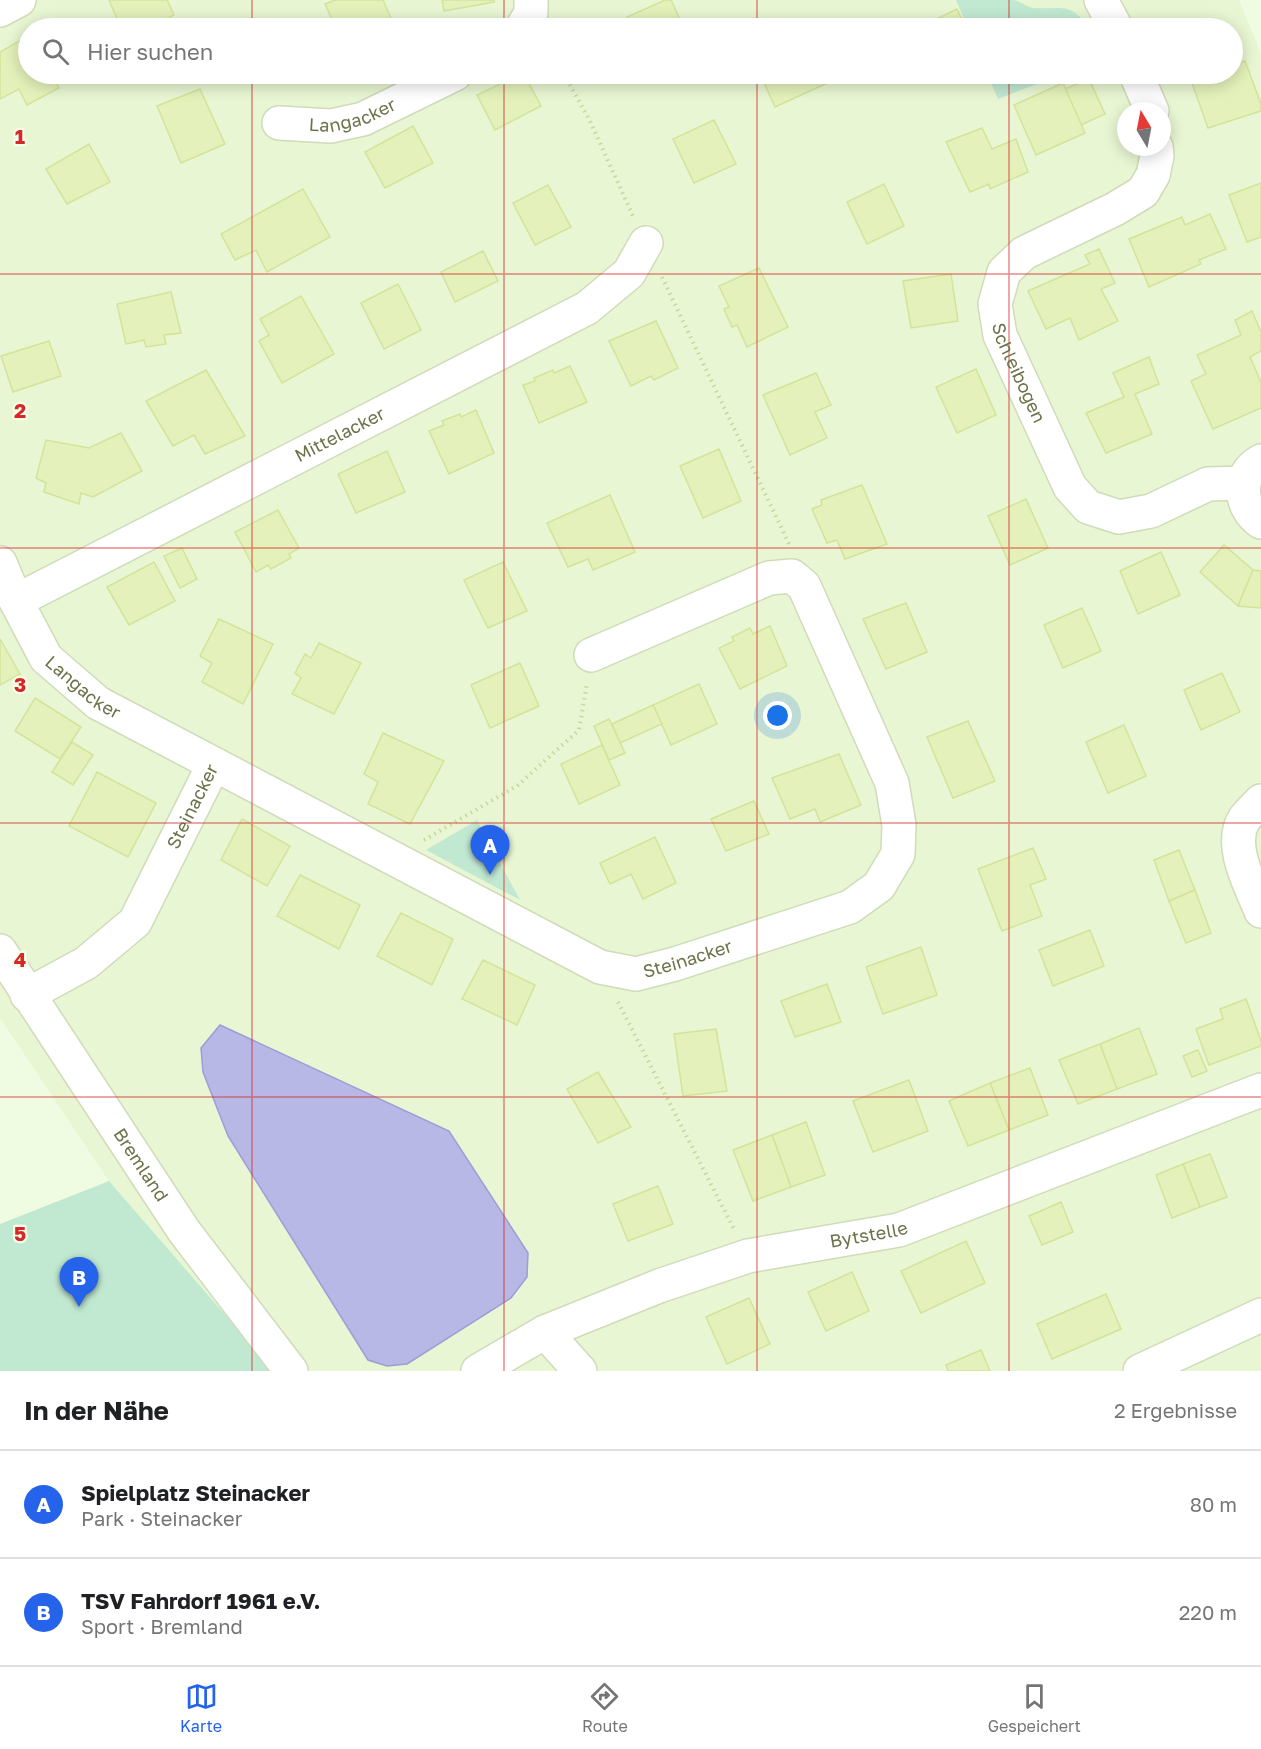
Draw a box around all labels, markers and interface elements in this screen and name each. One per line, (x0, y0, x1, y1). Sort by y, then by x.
search box (18, 18, 1243, 84)
icon: search (39, 35, 72, 68)
text: Hier suchen (87, 38, 213, 65)
street label: Langacker (308, 93, 399, 136)
north arrow (1117, 102, 1171, 156)
text: 1 (15, 124, 25, 148)
street label: Schleibogen (988, 321, 1051, 426)
text: 2 (14, 398, 26, 422)
street label: Mittelacker (291, 402, 388, 466)
street label: Langacker (41, 650, 124, 723)
text: 3 (14, 672, 26, 696)
your location (763, 701, 792, 730)
street label: Steinacker (161, 760, 222, 852)
pin: A (470, 826, 510, 875)
street label: Steinacker (640, 934, 735, 982)
text: 4 (14, 947, 26, 971)
street label: Bremland (109, 1124, 174, 1205)
street label: Bytstelle (828, 1216, 911, 1252)
text: 5 (14, 1221, 26, 1245)
pin: B (60, 1258, 98, 1307)
text: In der Nähe (24, 1395, 169, 1426)
text: 2 Ergebnisse (1114, 1398, 1237, 1422)
text: Spielplatz Steinacker (81, 1479, 310, 1506)
text: A (36, 1492, 51, 1516)
text: 80 m (1190, 1492, 1237, 1516)
text: Park · Steinacker (81, 1506, 242, 1530)
text: TSV Fahrdorf 1961 e.V. (81, 1587, 321, 1614)
text: B (36, 1600, 51, 1624)
text: 220 m (1179, 1600, 1237, 1624)
text: Sport · Bremland (81, 1614, 243, 1638)
tab: Karte (180, 1680, 222, 1736)
tab: Route (582, 1680, 628, 1736)
tab: Gespeichert (988, 1680, 1081, 1736)

